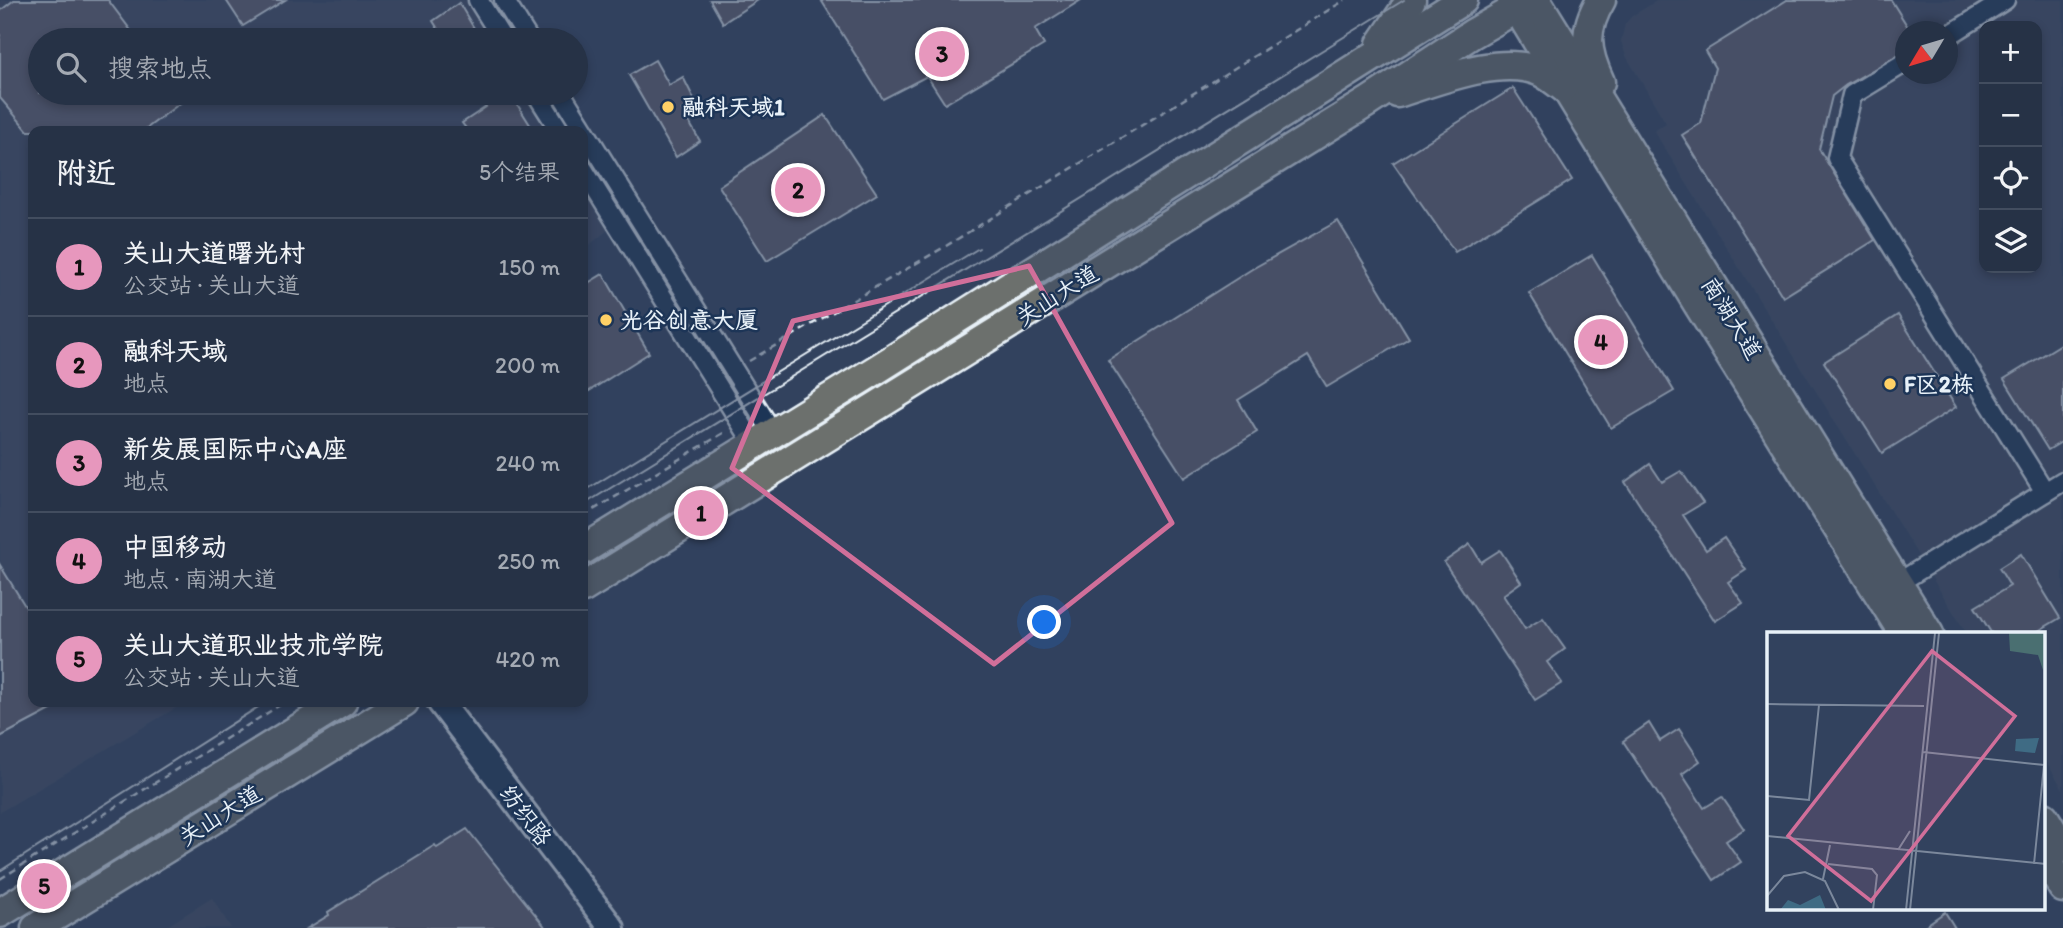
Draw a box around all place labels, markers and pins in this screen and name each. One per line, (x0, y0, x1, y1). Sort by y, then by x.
pin: 3 (919, 28, 965, 80)
place label: 融科天域1 (682, 93, 785, 121)
marker: 融科天域1 (660, 99, 676, 115)
pin: 2 (775, 164, 821, 216)
place label: 光谷创意大厦 (620, 306, 758, 334)
marker: 光谷创意大厦 (598, 312, 614, 328)
pin: 4 (1578, 316, 1624, 368)
place label: F区2栋 (1904, 370, 1974, 398)
marker: F区2栋 (1882, 376, 1898, 392)
pin: 1 (678, 487, 724, 539)
pin: 5 (21, 860, 67, 912)

